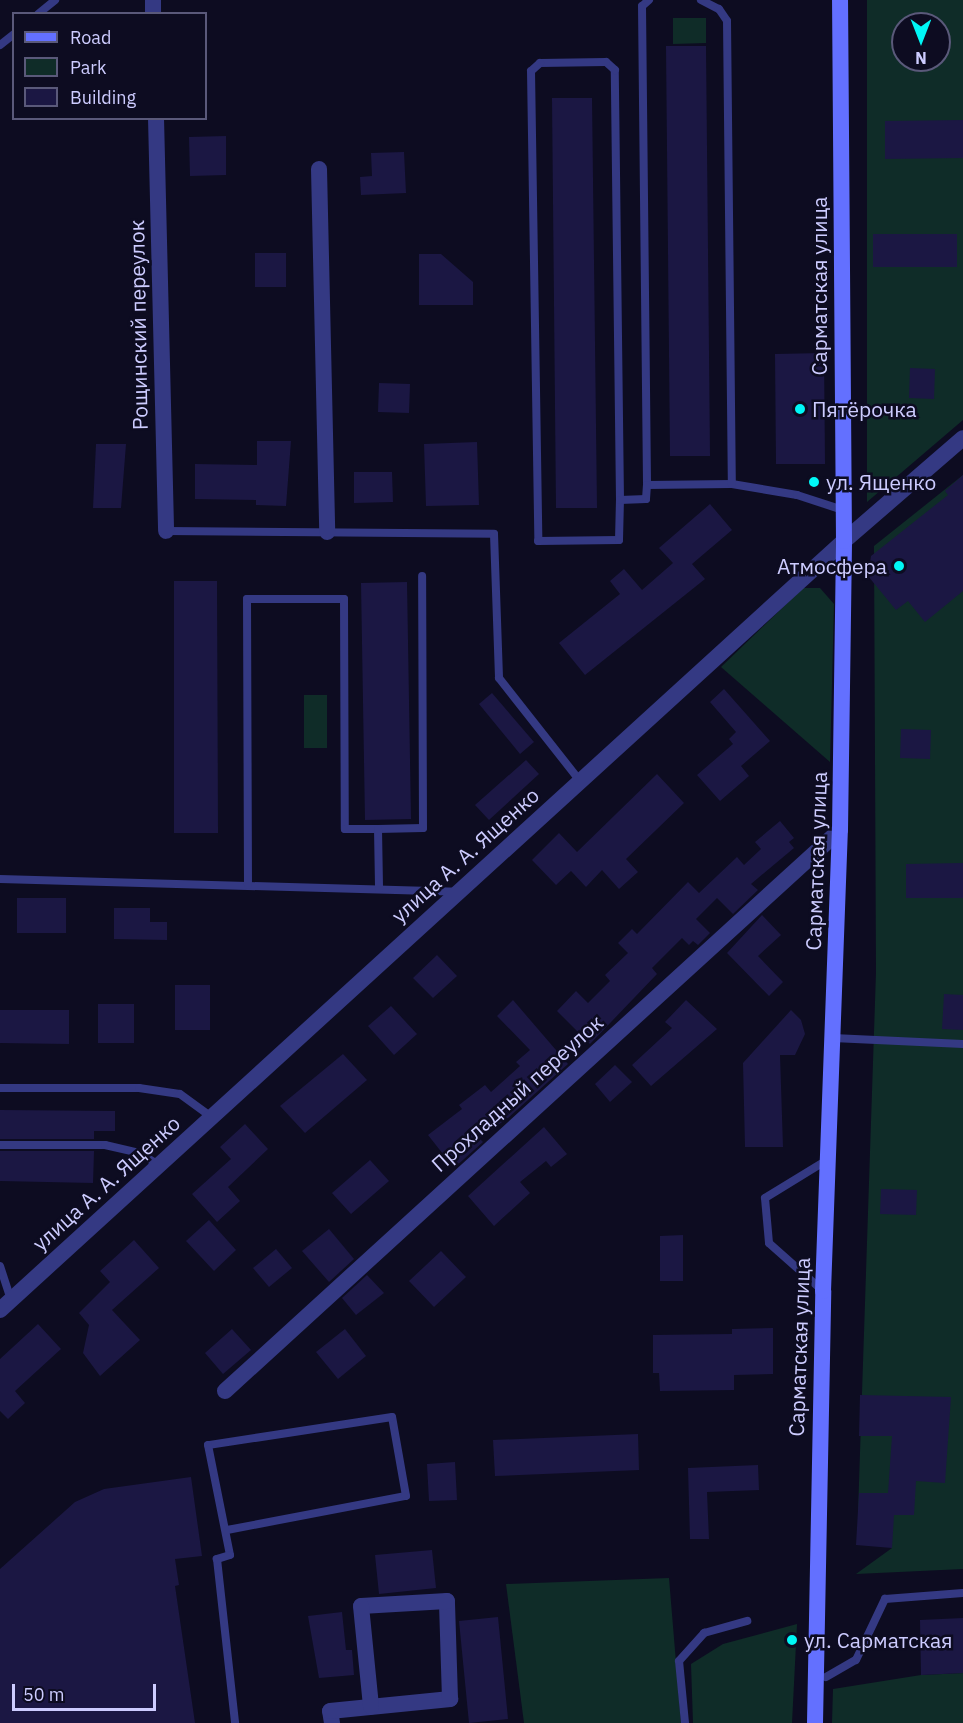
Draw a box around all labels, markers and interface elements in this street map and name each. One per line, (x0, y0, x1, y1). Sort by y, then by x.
legend (12, 12, 207, 120)
north arrow (891, 12, 951, 72)
text: Road (70, 26, 111, 49)
text: N (915, 48, 927, 68)
text: Park (70, 56, 106, 79)
text: Building (70, 86, 136, 109)
street label: Сарматская улица (806, 197, 832, 375)
street label: Рощинский переулок (124, 220, 152, 430)
place label: Пятёрочка (812, 396, 917, 422)
marker: Пятёрочка (793, 402, 807, 416)
place label: ул. Ященко (826, 469, 936, 495)
marker: ул. Ященко (807, 475, 821, 489)
place label: Атмосфера (777, 553, 887, 579)
marker: Атмосфера (892, 559, 906, 573)
street label: Сарматская улица (800, 771, 832, 951)
street label: улица А. А. Ященко (386, 782, 544, 928)
street label: Прохладный переулок (426, 1009, 608, 1177)
street label: улица А. А. Ященко (27, 1110, 185, 1256)
street label: Сарматская улица (783, 1257, 815, 1437)
place label: ул. Сарматская (804, 1627, 953, 1653)
marker: ул. Сарматская (785, 1633, 799, 1647)
scale bar (15, 1672, 159, 1710)
text: 50 m (23, 1683, 65, 1706)

